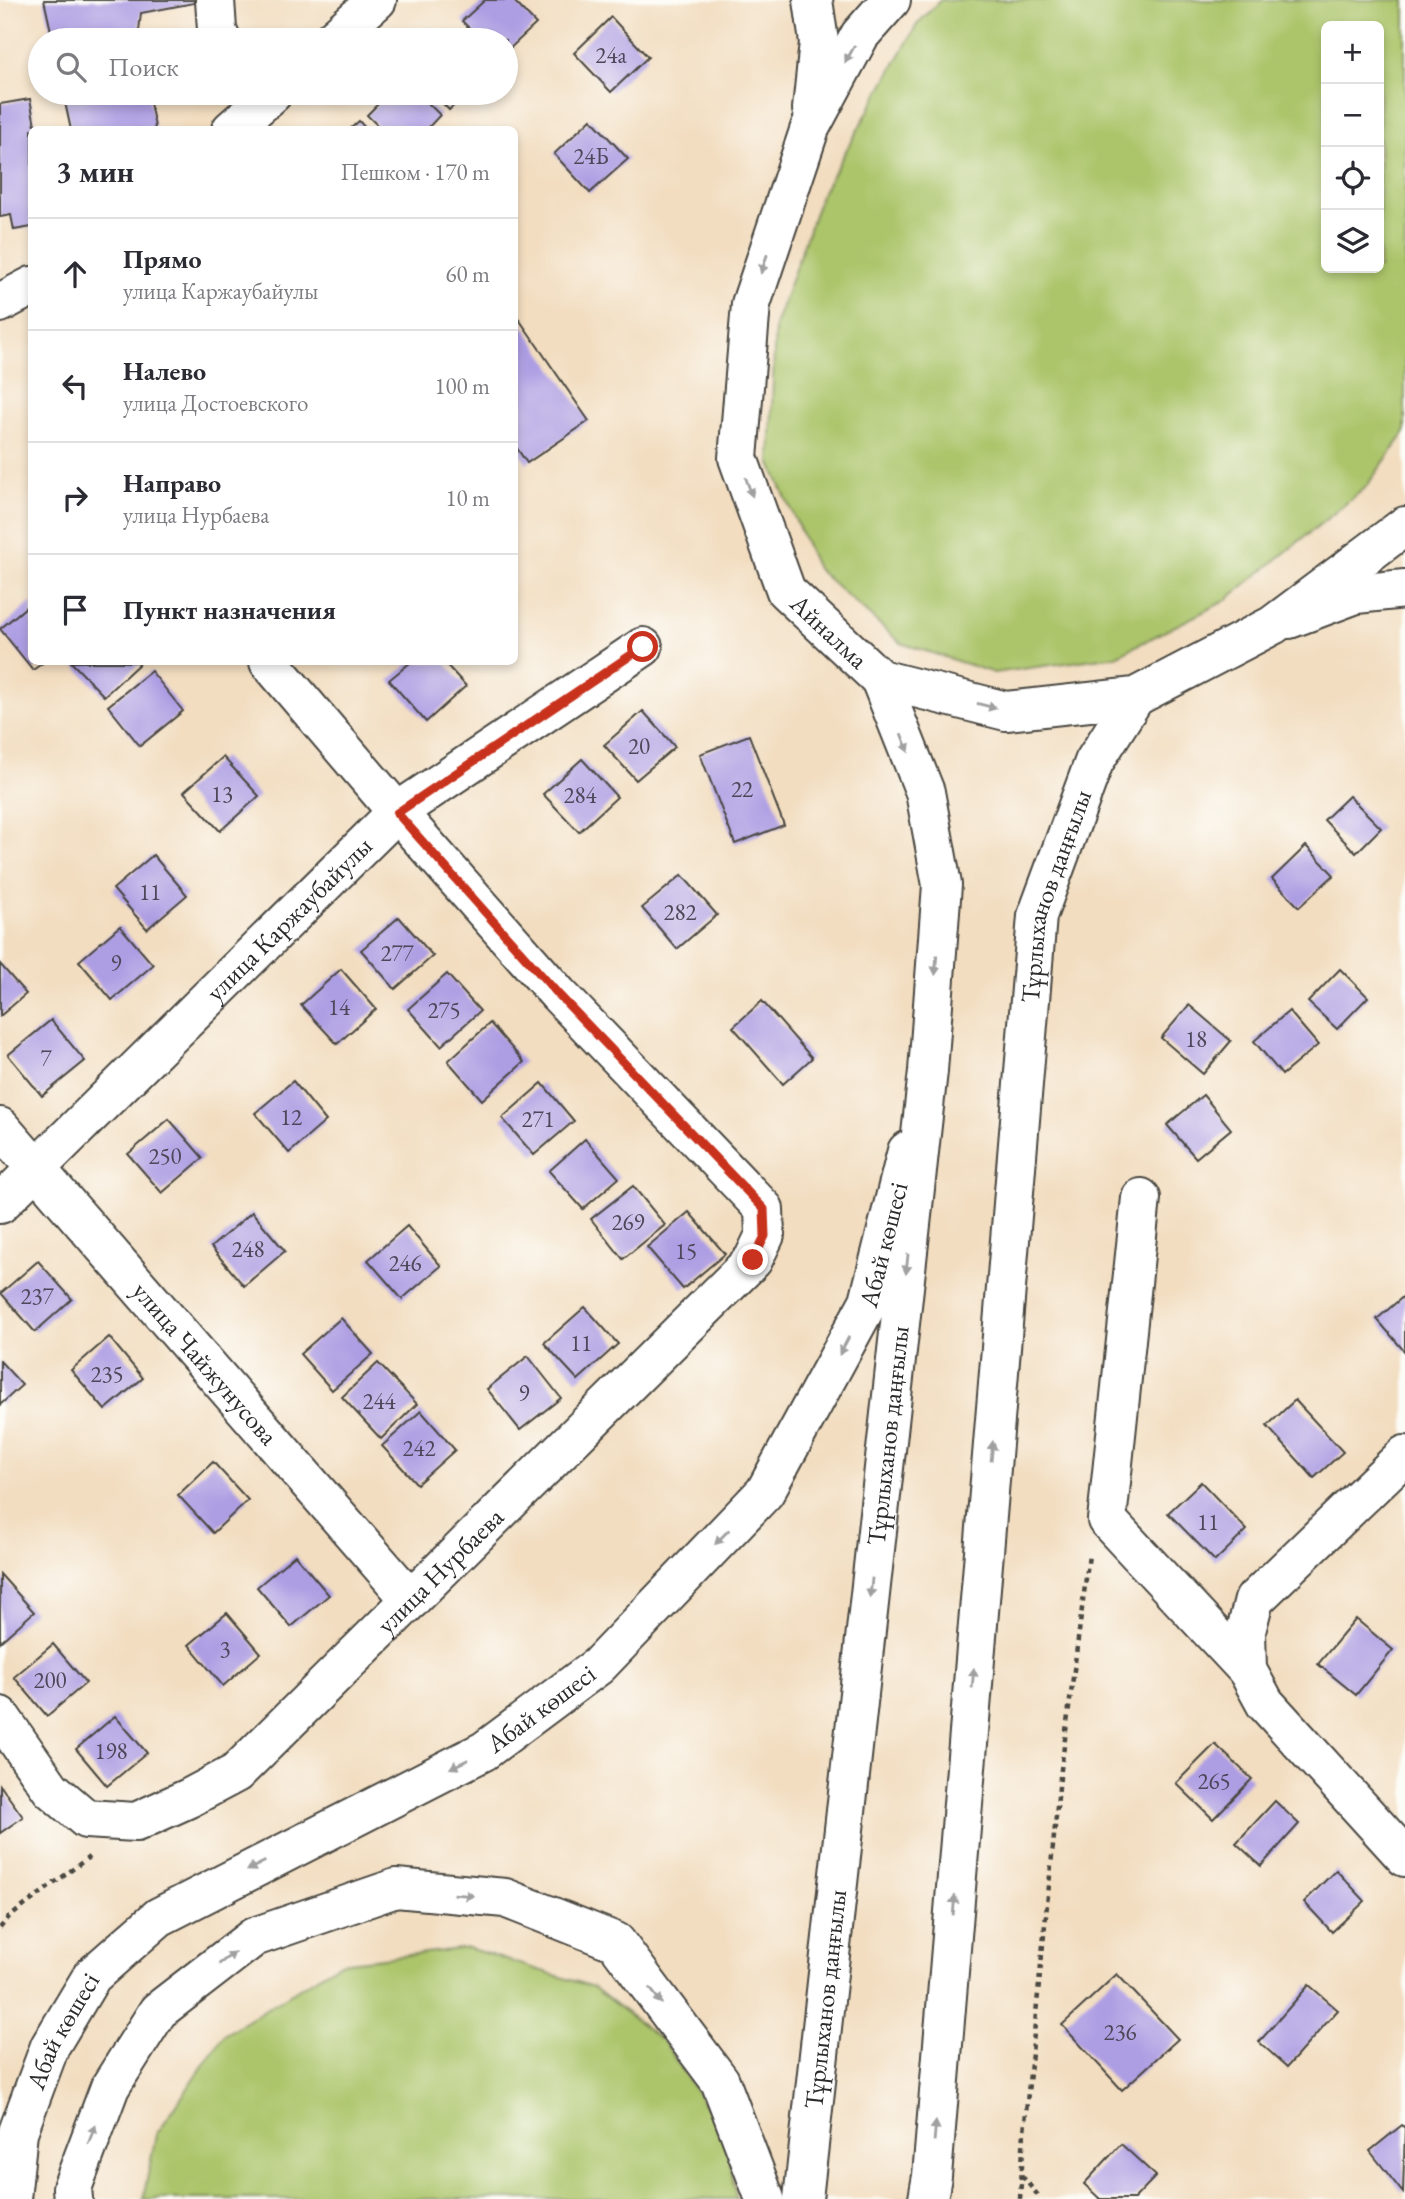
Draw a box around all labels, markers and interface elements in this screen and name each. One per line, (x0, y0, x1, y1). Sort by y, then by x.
map controls (1321, 21, 1384, 273)
button: + (1321, 21, 1384, 84)
search box (28, 28, 518, 105)
house number: 24а (595, 40, 627, 70)
one-way arrow (844, 44, 856, 64)
icon: search (52, 48, 90, 86)
text: Поиск (108, 50, 179, 84)
button: − (1321, 84, 1384, 147)
house number: 24Б (573, 141, 609, 171)
button: locate (1321, 147, 1384, 210)
text: 3 мин (56, 152, 134, 191)
text: Пешком · 170 m (341, 157, 490, 187)
button: layers (1321, 210, 1384, 273)
text: Прямо (123, 242, 202, 276)
one-way arrow (758, 253, 769, 274)
icon: ahead (56, 255, 94, 293)
text: 60 m (445, 259, 490, 289)
text: улица Каржаубайулы (123, 276, 318, 306)
text: Налево (123, 354, 206, 388)
icon: left (56, 367, 94, 405)
text: 100 m (434, 371, 490, 401)
text: улица Достоевского (123, 388, 308, 418)
text: Направо (123, 466, 221, 500)
one-way arrow (744, 476, 755, 497)
icon: right (56, 479, 94, 517)
text: 10 m (445, 483, 490, 513)
text: улица Нурбаева (123, 500, 269, 530)
street label: Айналма (782, 586, 876, 677)
icon: arrive (56, 591, 94, 629)
text: Пункт назначения (123, 593, 336, 627)
route start (627, 631, 658, 662)
one-way arrow (976, 701, 998, 712)
house number: 20 (628, 731, 650, 761)
one-way arrow (900, 732, 911, 753)
house number: 22 (731, 774, 753, 804)
house number: 13 (211, 779, 233, 809)
house number: 284 (563, 780, 598, 810)
street label: Тұрлыханов даңғылы (1013, 785, 1099, 1004)
street label: улица Каржаубайулы (198, 829, 379, 1008)
house number: 11 (139, 877, 161, 907)
house number: 282 (663, 897, 697, 927)
house number: 277 (380, 938, 415, 968)
house number: 9 (110, 948, 122, 978)
one-way arrow (930, 954, 941, 976)
house number: 14 (328, 992, 351, 1022)
house number: 275 (427, 995, 461, 1025)
house number: 18 (1185, 1024, 1207, 1054)
house number: 7 (40, 1043, 52, 1073)
house number: 12 (280, 1102, 302, 1132)
house number: 271 (521, 1104, 555, 1134)
house number: 250 (148, 1141, 182, 1171)
street label: Абай көшесі (851, 1178, 915, 1312)
house number: 269 (611, 1207, 645, 1237)
house number: 248 (231, 1234, 265, 1264)
house number: 15 (675, 1236, 697, 1266)
route end (737, 1244, 768, 1275)
house number: 246 (388, 1248, 422, 1278)
one-way arrow (901, 1253, 912, 1275)
street label: улица Чайжунусова (125, 1274, 286, 1453)
house number: 237 (20, 1281, 55, 1311)
street label: Тұрлыханов даңғылы (859, 1324, 917, 1547)
house number: 11 (570, 1328, 592, 1358)
one-way arrow (838, 1337, 850, 1356)
house number: 235 (90, 1359, 124, 1389)
house number: 9 (518, 1378, 530, 1408)
house number: 244 (362, 1386, 397, 1416)
house number: 242 (402, 1433, 436, 1463)
one-way arrow (987, 1440, 998, 1462)
street label: улица Нурбаева (369, 1500, 511, 1641)
house number: 11 (1197, 1507, 1219, 1537)
one-way arrow (714, 1528, 731, 1545)
one-way arrow (865, 1577, 876, 1599)
house number: 3 (219, 1634, 231, 1664)
street label: Абай көшесі (479, 1657, 602, 1761)
house number: 200 (33, 1665, 67, 1695)
one-way arrow (968, 1667, 979, 1689)
house number: 198 (94, 1736, 128, 1766)
one-way arrow (449, 1758, 469, 1769)
house number: 265 (1197, 1766, 1231, 1796)
one-way arrow (246, 1861, 266, 1872)
street label: Тұрлыханов даңғылы (796, 1888, 854, 2111)
one-way arrow (453, 1889, 475, 1900)
one-way arrow (949, 1893, 960, 1915)
one-way arrow (218, 1952, 236, 1966)
street label: Абай көшесі (18, 1966, 107, 2095)
one-way arrow (648, 1987, 662, 2005)
house number: 236 (1103, 2017, 1137, 2047)
one-way arrow (930, 2120, 941, 2142)
one-way arrow (87, 2124, 98, 2145)

